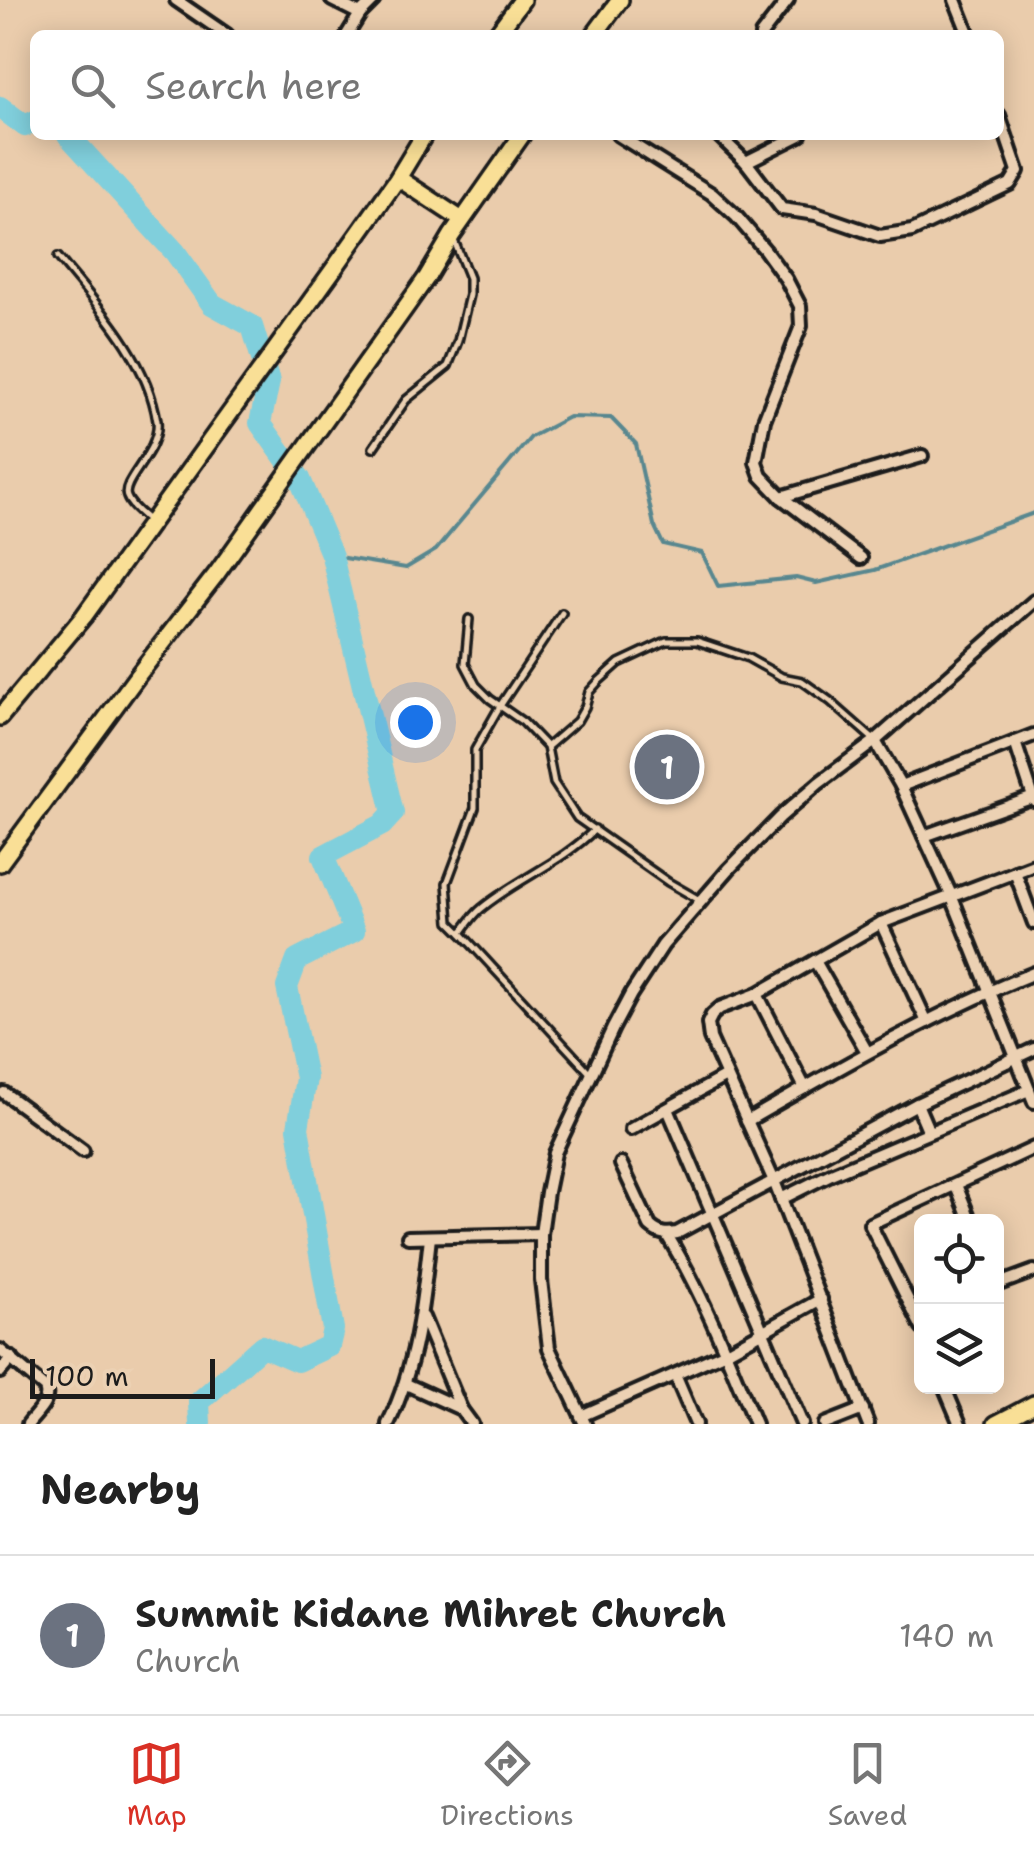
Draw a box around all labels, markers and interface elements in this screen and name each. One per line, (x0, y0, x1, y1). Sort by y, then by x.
search box (30, 30, 1004, 140)
icon: search (65, 58, 120, 113)
text: Search here (145, 60, 362, 111)
your location (390, 697, 441, 748)
pin: 1 (634, 730, 700, 804)
map controls (914, 1214, 1004, 1394)
button: locate (914, 1214, 1004, 1304)
button: layers (914, 1304, 1004, 1394)
scale bar (30, 1354, 215, 1398)
text: 100 m (45, 1357, 129, 1395)
text: Nearby (40, 1461, 200, 1517)
text: Summit Kidane Mihret Church (135, 1588, 726, 1639)
text: 1 (65, 1614, 80, 1657)
text: 140 m (899, 1614, 994, 1657)
text: Church (135, 1639, 241, 1682)
tab: Map (127, 1736, 187, 1834)
tab: Directions (440, 1736, 574, 1834)
tab: Saved (828, 1736, 907, 1834)

